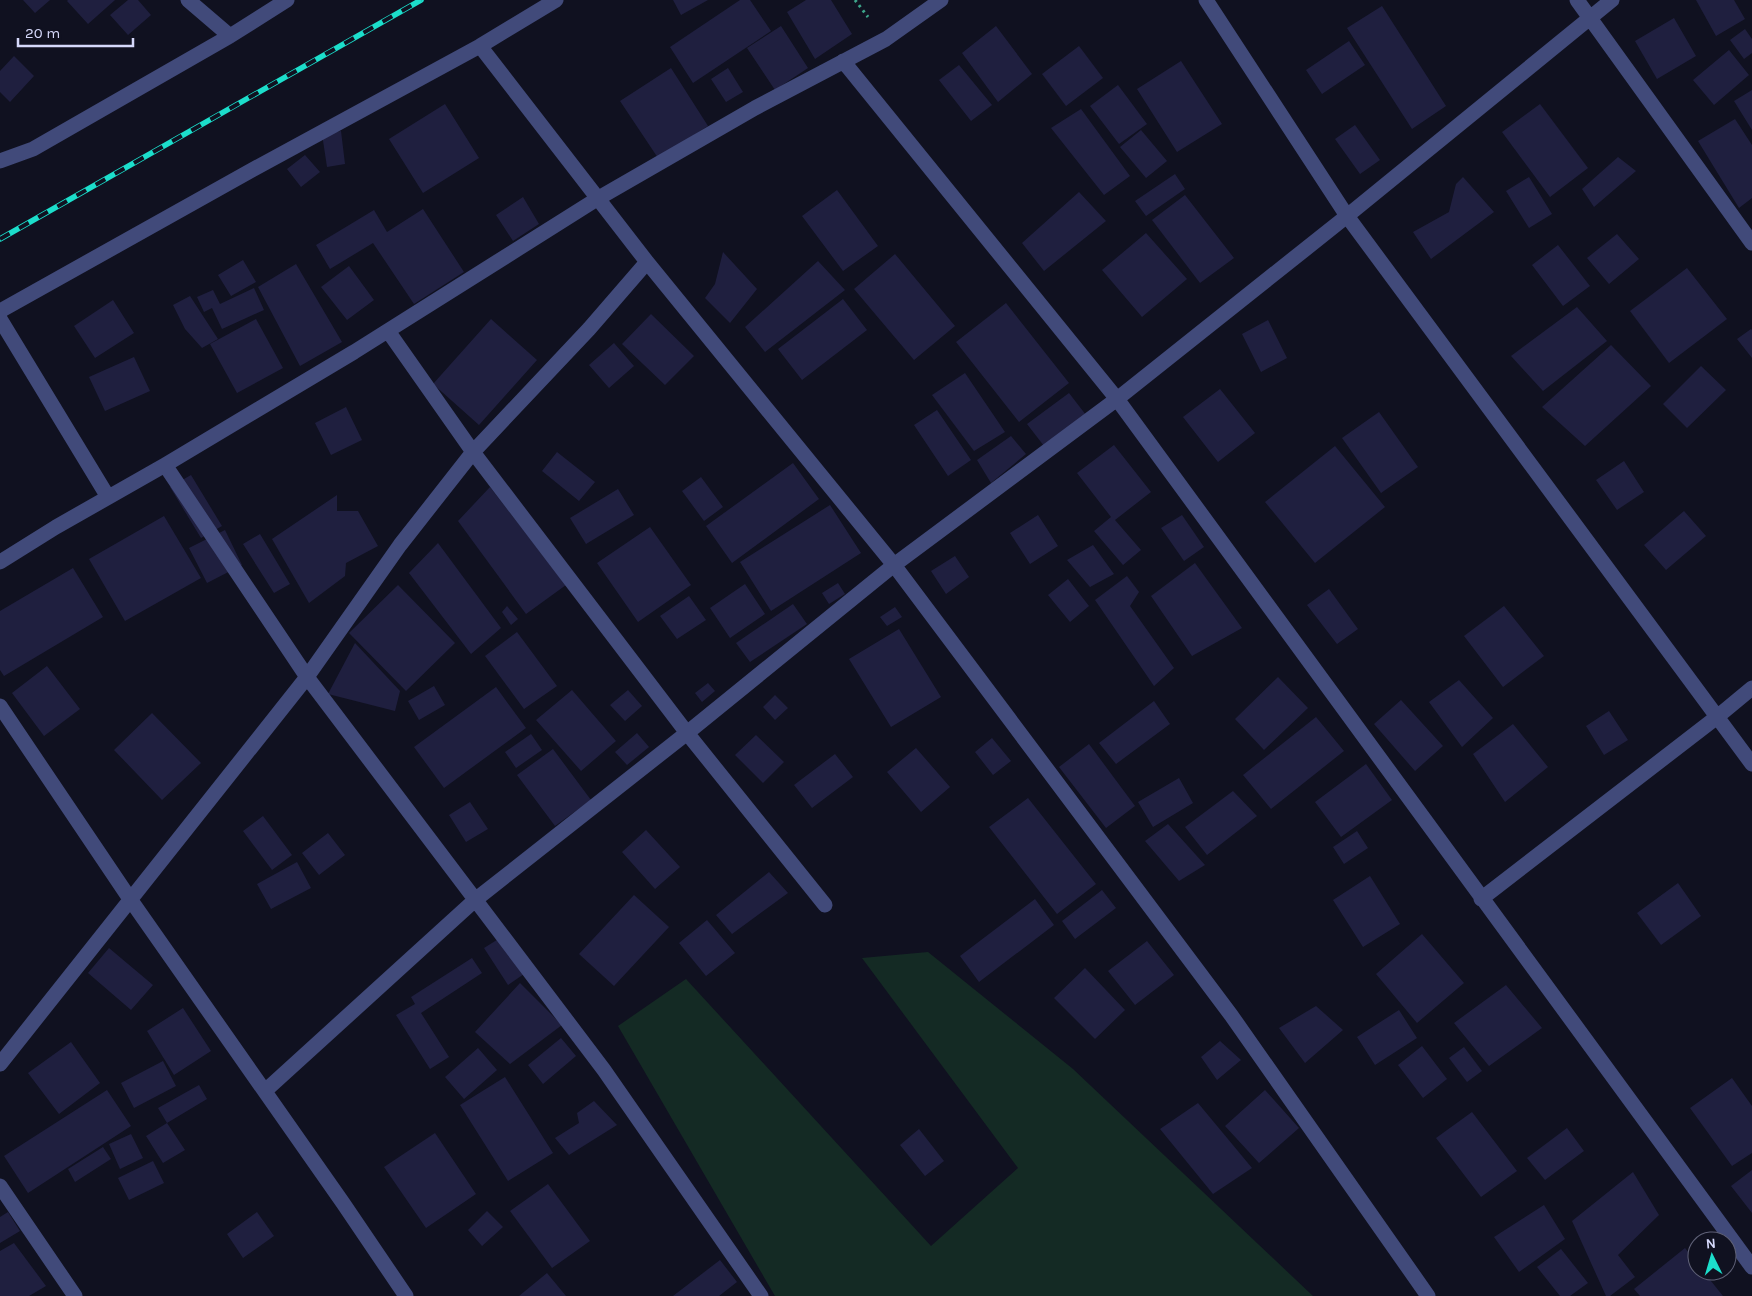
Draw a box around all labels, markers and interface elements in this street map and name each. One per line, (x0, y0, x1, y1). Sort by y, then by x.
scale bar (18, 15, 132, 47)
text: 20 m (25, 24, 60, 42)
north arrow (1687, 1231, 1737, 1281)
text: N (1705, 1235, 1717, 1252)

